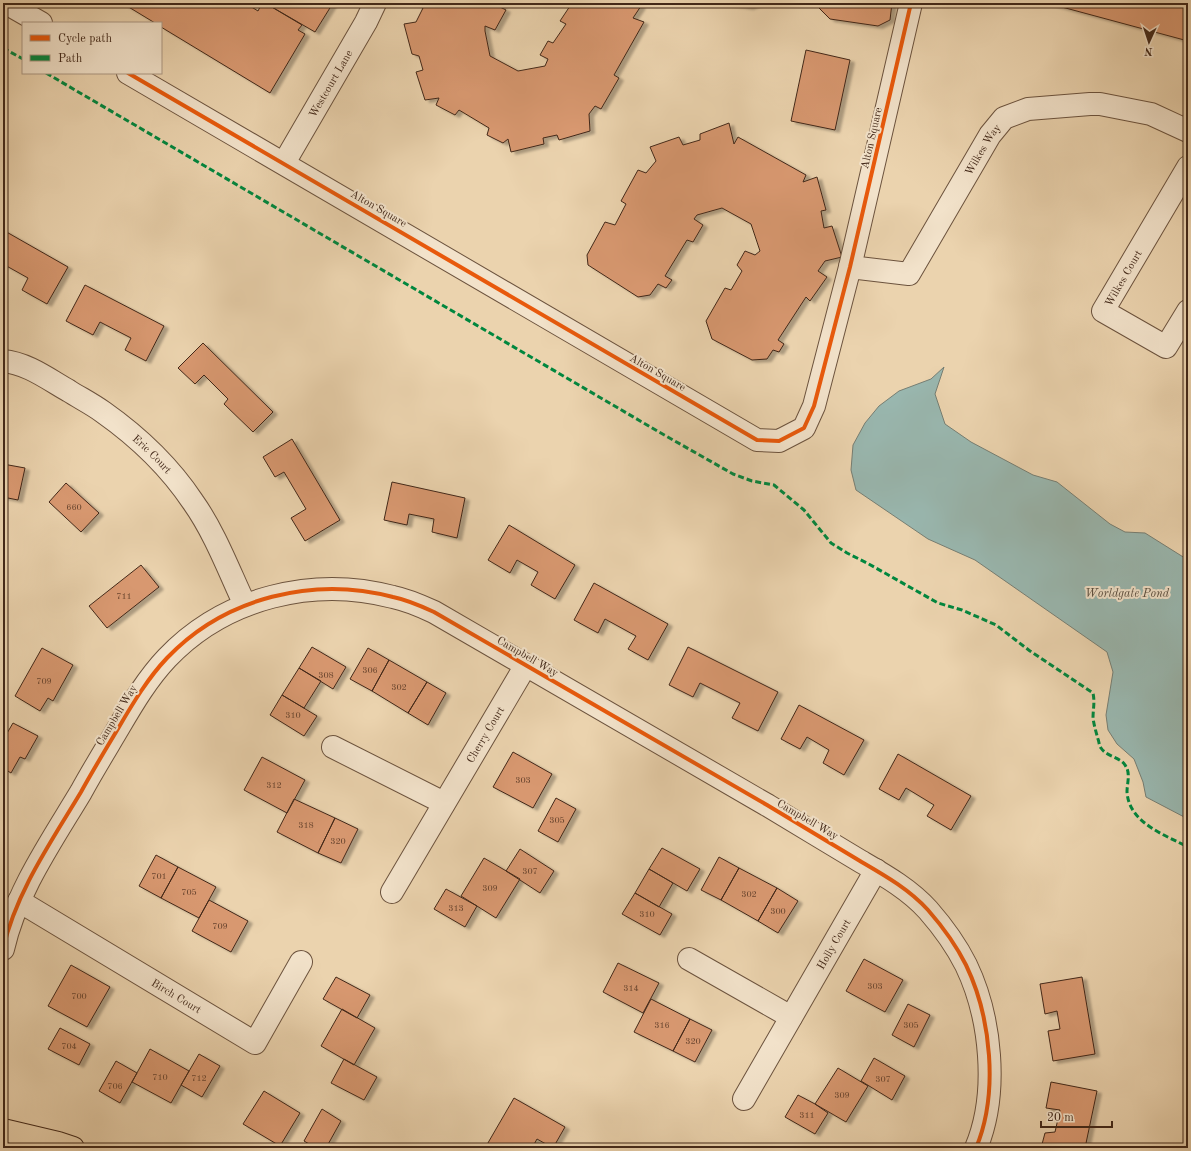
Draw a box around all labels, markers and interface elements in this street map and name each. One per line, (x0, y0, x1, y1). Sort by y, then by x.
legend (22, 22, 162, 74)
north arrow (1129, 22, 1169, 62)
text: Cycle path (58, 33, 113, 45)
text: N (1143, 45, 1153, 56)
street label: Westcourt Lane (308, 49, 355, 120)
text: Path (58, 53, 83, 65)
street label: Alton Square (860, 106, 885, 170)
street label: Wilkes Way (964, 123, 1004, 178)
street label: Alton Square (348, 189, 408, 230)
street label: Wilkes Court (1104, 249, 1145, 309)
street label: Alton Square (627, 353, 687, 394)
street label: Eric Court (130, 433, 173, 477)
house number: 660 (66, 503, 82, 512)
water label: Worldgate Pond (1085, 588, 1170, 600)
house number: 711 (116, 592, 132, 601)
street label: Campbell Way (495, 635, 560, 679)
house number: 306 (362, 666, 378, 675)
house number: 308 (318, 671, 334, 680)
house number: 709 (36, 677, 52, 686)
street label: Campbell Way (95, 683, 140, 748)
house number: 302 (391, 683, 407, 692)
street label: Cherry Court (465, 705, 507, 765)
house number: 310 (285, 711, 301, 720)
house number: 303 (515, 776, 531, 785)
house number: 312 (266, 781, 282, 790)
street label: Campbell Way (775, 798, 840, 842)
house number: 305 (549, 816, 565, 825)
house number: 318 (298, 821, 314, 830)
house number: 320 (330, 837, 346, 846)
house number: 307 (522, 867, 538, 876)
house number: 701 (151, 872, 167, 881)
house number: 309 (482, 884, 498, 893)
house number: 705 (181, 888, 197, 897)
house number: 302 (741, 890, 757, 899)
house number: 313 (448, 904, 464, 913)
house number: 300 (770, 907, 786, 916)
house number: 310 (639, 910, 655, 919)
street label: Holly Court (816, 917, 854, 972)
house number: 709 (212, 922, 228, 931)
street label: Birch Court (149, 978, 203, 1016)
house number: 303 (867, 982, 883, 991)
house number: 314 (623, 984, 639, 993)
house number: 700 (71, 992, 87, 1001)
house number: 316 (654, 1021, 670, 1030)
house number: 305 (903, 1021, 919, 1030)
house number: 320 (685, 1037, 701, 1046)
house number: 704 (61, 1042, 77, 1051)
house number: 710 (152, 1073, 168, 1082)
house number: 712 (191, 1074, 207, 1083)
house number: 307 (875, 1075, 891, 1084)
house number: 706 (107, 1082, 123, 1091)
house number: 309 (834, 1091, 850, 1100)
scale bar (1041, 1103, 1112, 1129)
house number: 311 (799, 1111, 815, 1120)
text: 20 m (1047, 1112, 1074, 1124)

